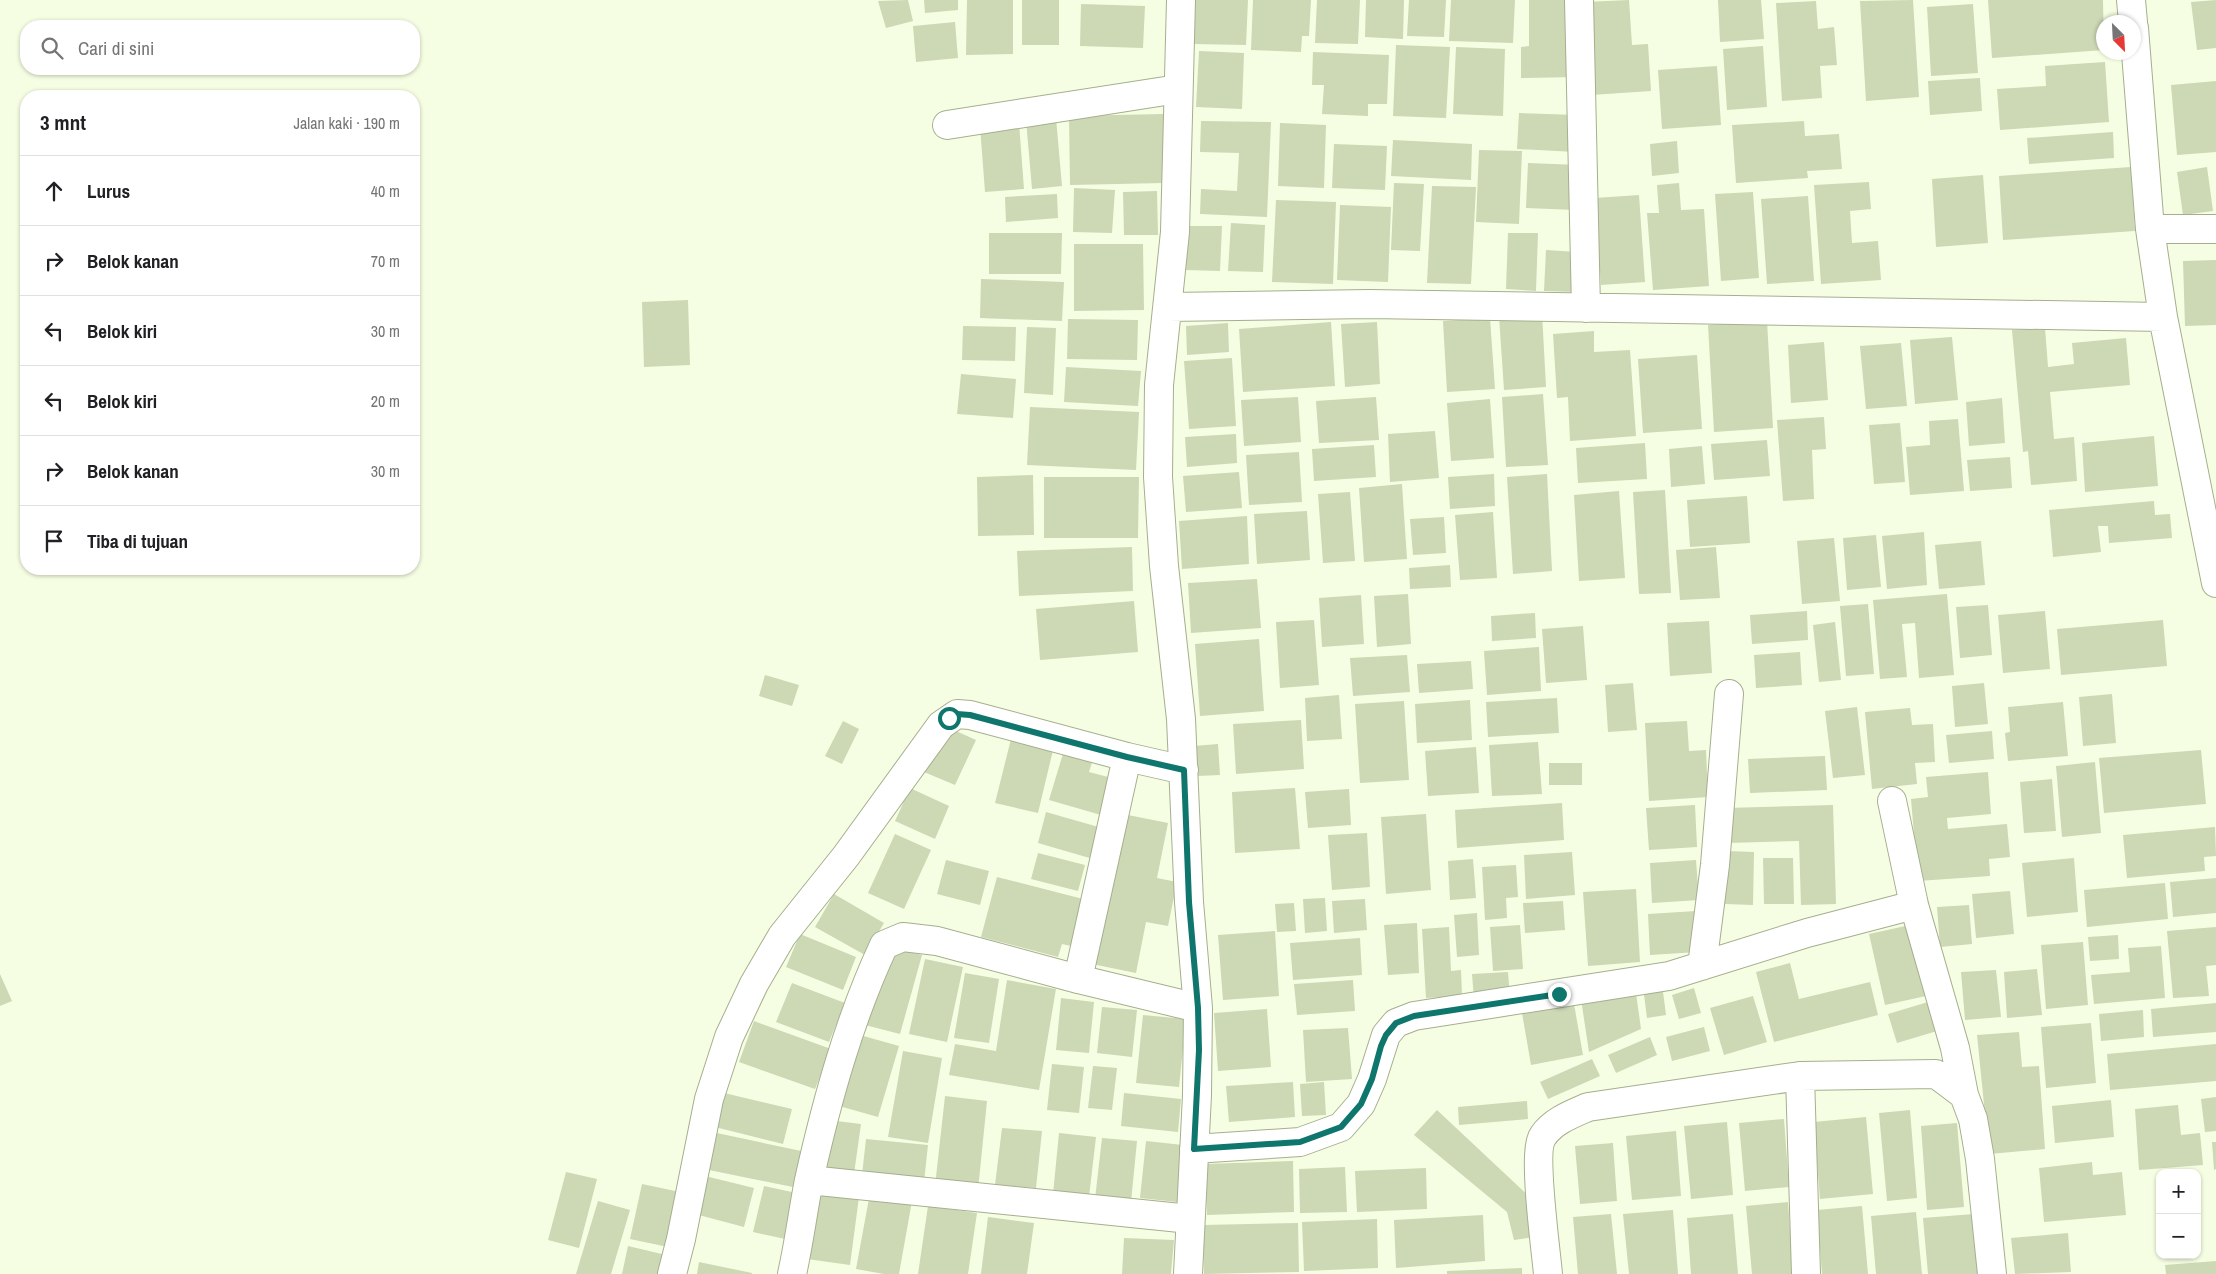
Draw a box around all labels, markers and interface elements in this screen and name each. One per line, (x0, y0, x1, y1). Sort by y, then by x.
north arrow (2096, 15, 2141, 60)
search box (20, 20, 420, 75)
icon: search (38, 34, 66, 62)
text: Cari di sini (78, 35, 154, 61)
text: 3 mnt (40, 108, 86, 137)
text: Jalan kaki · 190 m (294, 112, 400, 134)
icon: ahead (40, 177, 68, 205)
text: Lurus (87, 178, 130, 204)
text: 40 m (371, 180, 400, 202)
icon: right (40, 247, 68, 275)
text: Belok kanan (87, 248, 179, 274)
text: 70 m (371, 250, 400, 272)
icon: left (40, 317, 68, 345)
text: Belok kiri (87, 318, 157, 344)
text: 30 m (371, 320, 400, 342)
icon: left (40, 387, 68, 415)
text: Belok kiri (87, 388, 157, 414)
text: 20 m (371, 390, 400, 412)
icon: right (40, 457, 68, 485)
text: Belok kanan (87, 458, 179, 484)
text: 30 m (371, 460, 400, 482)
icon: arrive (40, 527, 68, 555)
text: Tiba di tujuan (87, 528, 188, 554)
route start (938, 707, 961, 730)
route end (1548, 983, 1571, 1006)
map controls (2156, 1169, 2201, 1259)
button: + (2156, 1169, 2201, 1214)
button: − (2156, 1214, 2201, 1259)

